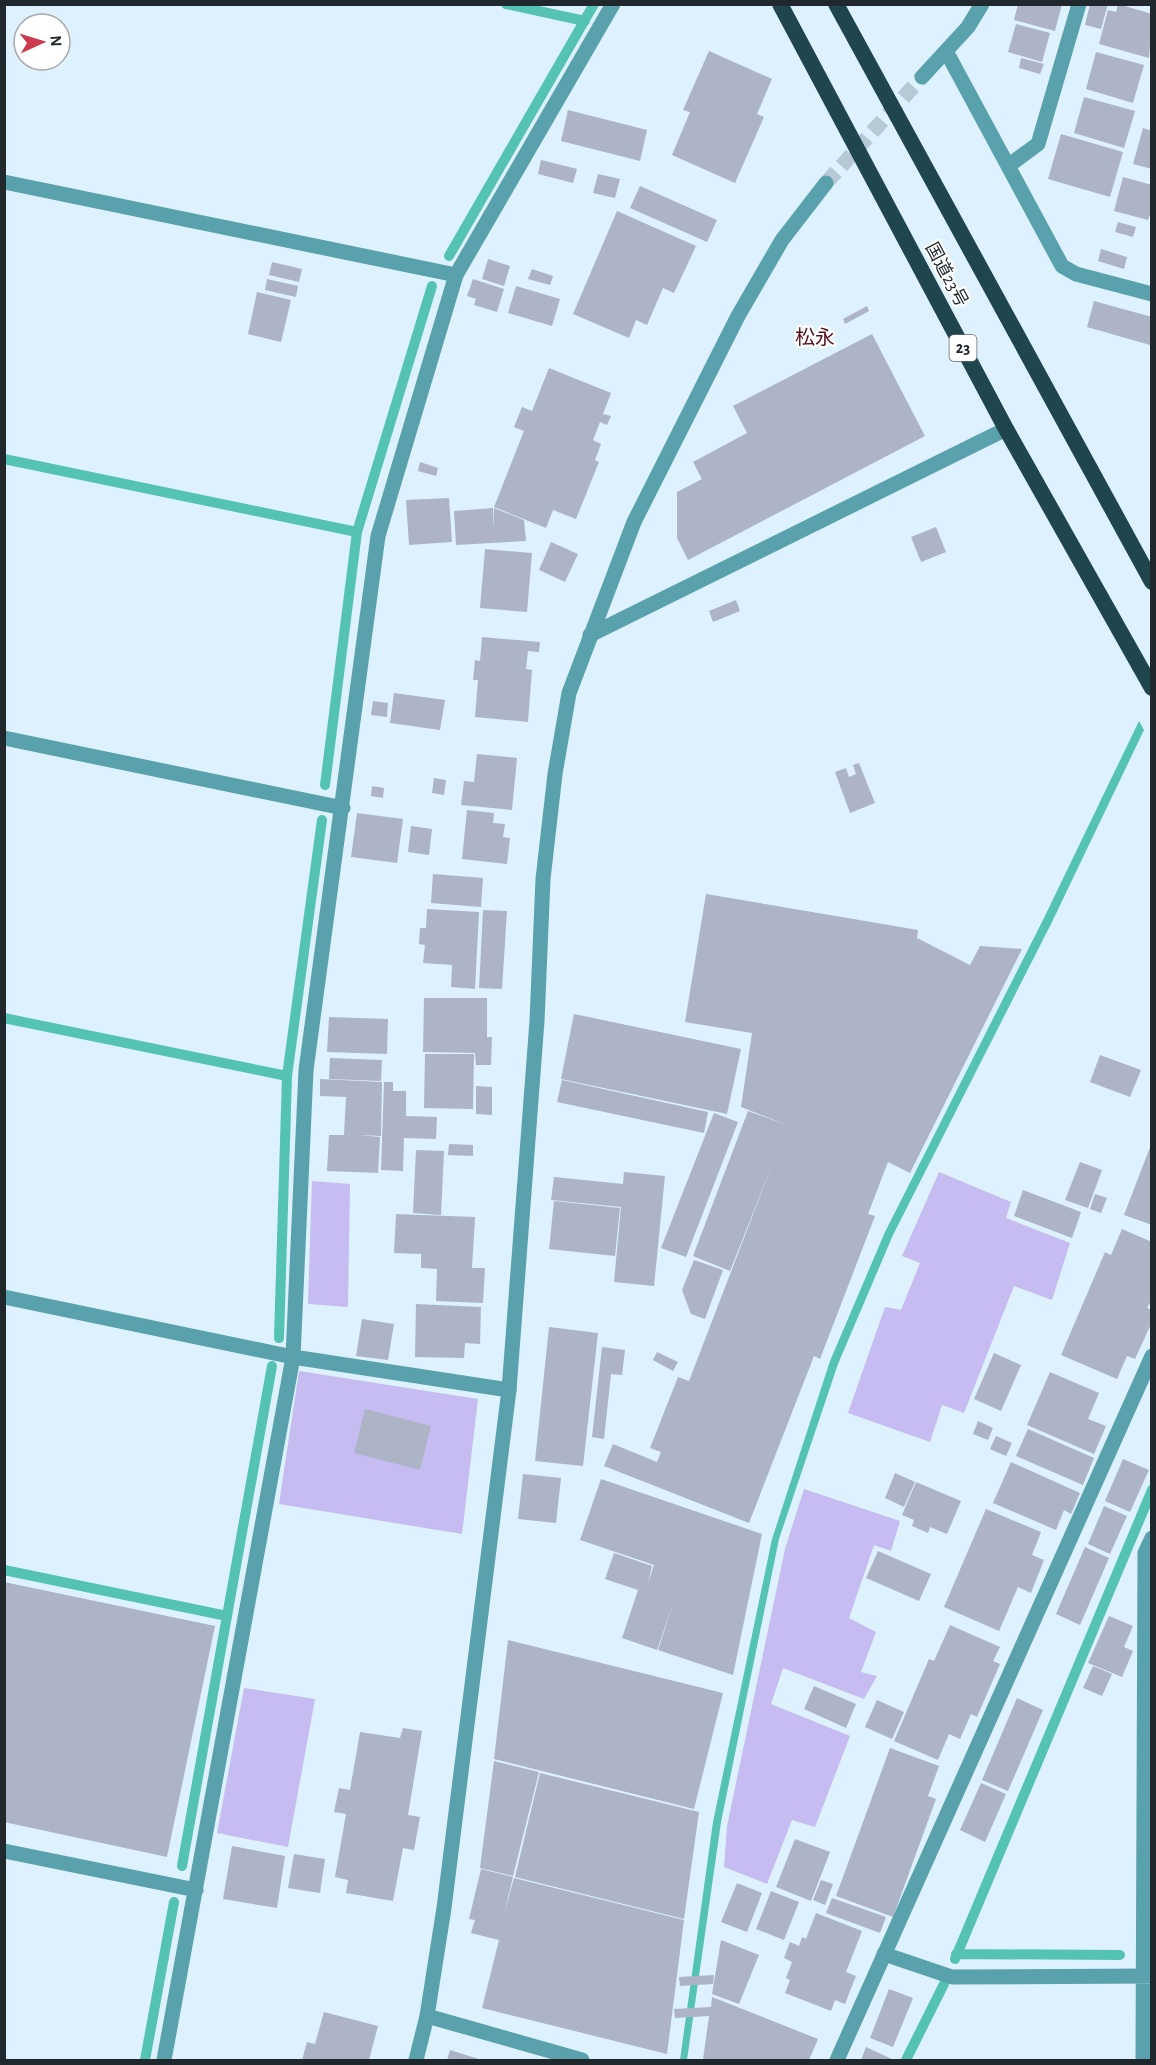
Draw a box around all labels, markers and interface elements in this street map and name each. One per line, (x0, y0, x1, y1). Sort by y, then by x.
north arrow (12, 12, 72, 72)
text: N (48, 35, 64, 47)
street label: 国道23号 (922, 239, 972, 310)
district label: 松永 (795, 327, 835, 348)
road number: 23 (950, 335, 976, 361)

